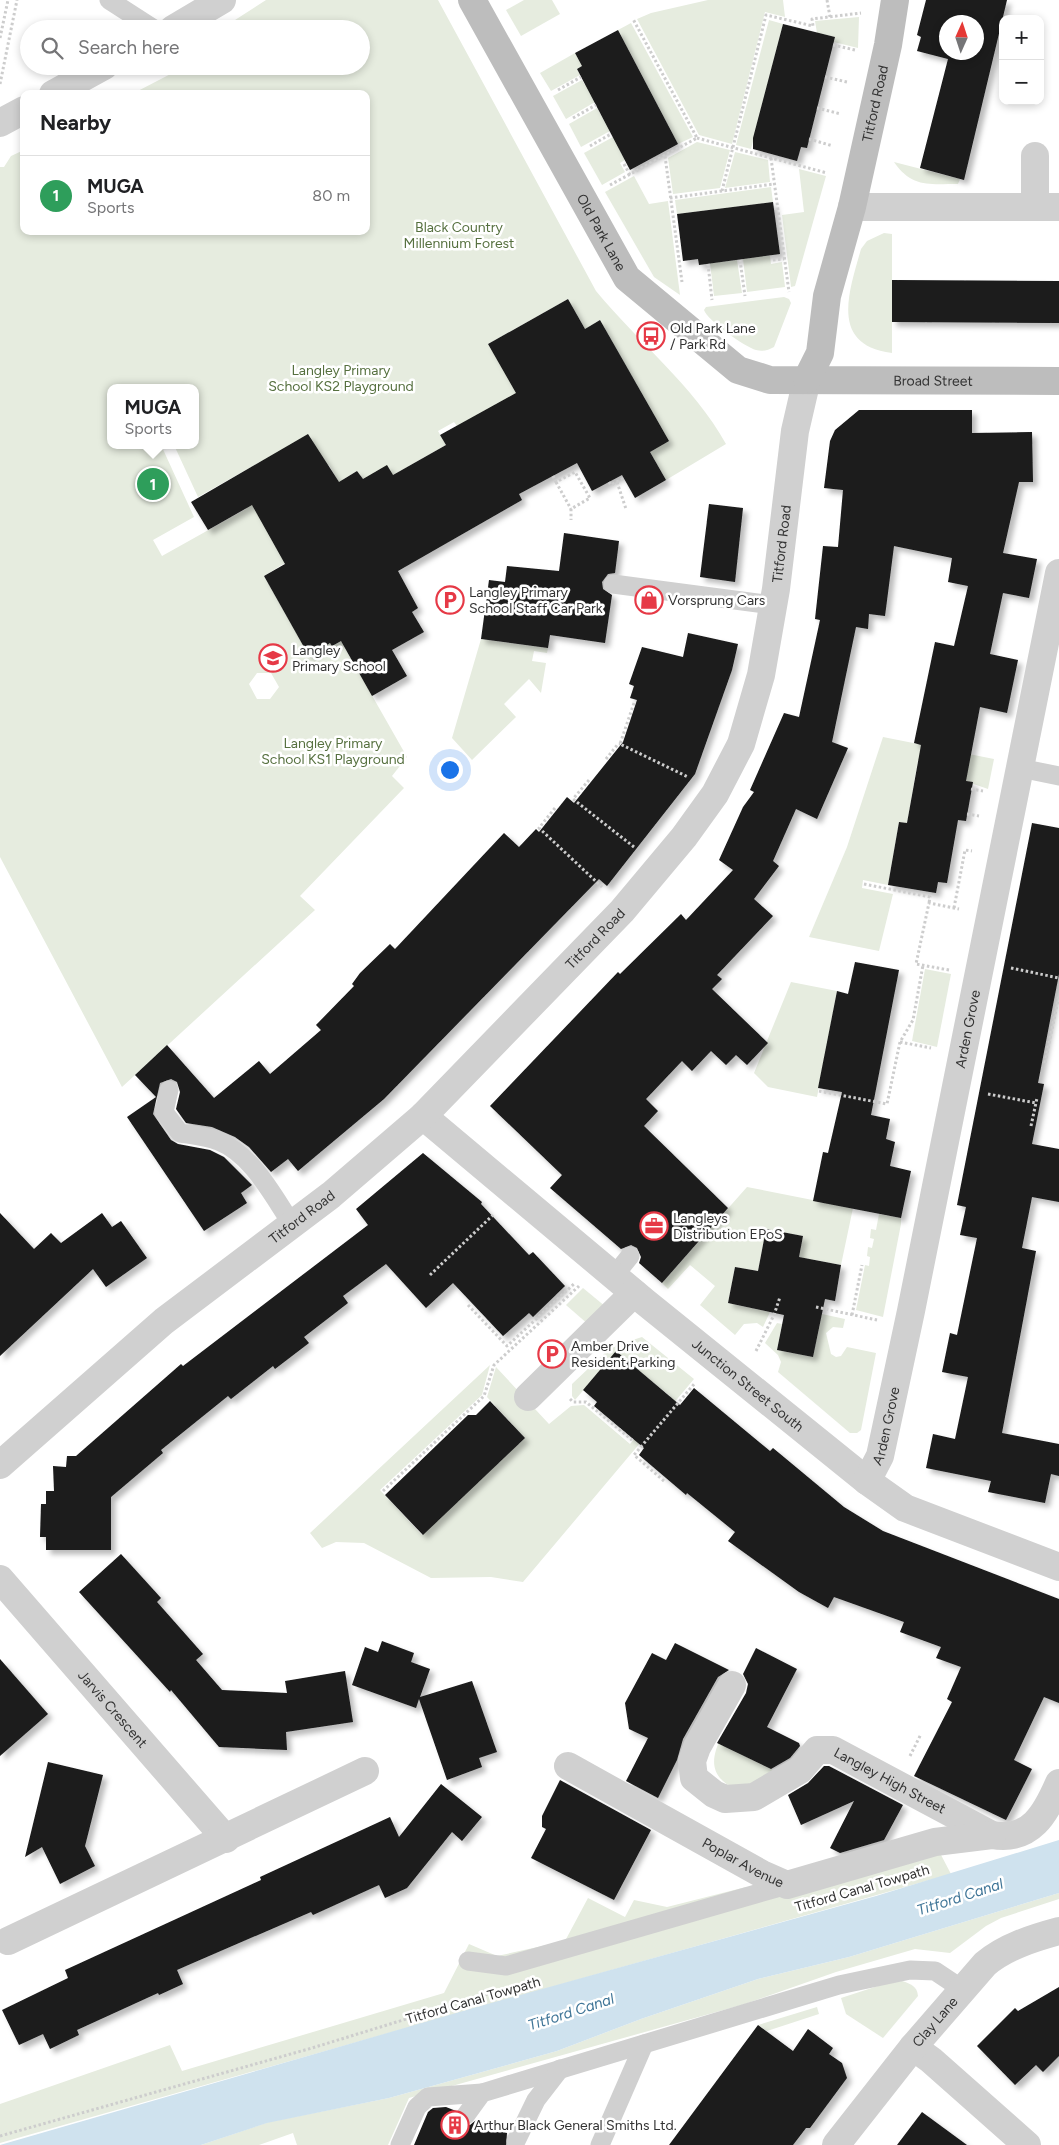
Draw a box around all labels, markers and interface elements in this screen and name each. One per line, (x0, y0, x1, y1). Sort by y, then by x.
north arrow (939, 15, 984, 60)
map controls (999, 15, 1044, 105)
button: + (999, 15, 1044, 60)
search box (20, 20, 370, 75)
icon: search (38, 34, 66, 62)
text: Search here (78, 36, 180, 59)
button: − (999, 60, 1044, 105)
street label: Titford Road (859, 64, 892, 144)
text: Nearby (40, 110, 111, 135)
text: MUGA (87, 175, 144, 198)
text: 1 (53, 186, 59, 205)
text: 80 m (312, 186, 350, 205)
street label: Old Park Lane (573, 191, 630, 274)
text: Sports (87, 198, 134, 217)
park label: Black Country Millennium Forest (404, 219, 514, 252)
place label: Old Park Lane / Park Rd (670, 320, 756, 353)
bus stop icon: Old Park Lane / Park Rd (636, 321, 666, 351)
park label: Langley Primary School KS2 Playground (268, 362, 414, 395)
street label: Broad Street (893, 372, 973, 390)
popup (107, 384, 199, 449)
text: MUGA (125, 396, 181, 419)
text: Sports (125, 419, 172, 438)
pin: 1 (137, 465, 169, 503)
street label: Titford Road (769, 504, 795, 584)
place label: Langley Primary School Staff Car Park (469, 584, 603, 617)
parking icon: Langley Primary School Staff Car Park (435, 585, 465, 615)
shop icon: Vorsprung Cars (634, 585, 664, 615)
place label: Vorsprung Cars (668, 592, 765, 609)
place label: Langley Primary School (292, 642, 386, 675)
school or university icon: Langley Primary School (258, 643, 288, 673)
park label: Langley Primary School KS1 Playground (261, 735, 405, 768)
your location (437, 757, 463, 783)
street label: Titford Road (562, 905, 629, 973)
street label: Arden Grove (952, 988, 984, 1070)
street label: Titford Road (266, 1187, 339, 1248)
place label: Langleys Distribution EPoS (673, 1210, 783, 1243)
office icon: Langleys Distribution EPoS (639, 1211, 669, 1241)
street label: Junction Street South (688, 1335, 807, 1436)
place label: Amber Drive Resident Parking (571, 1338, 676, 1371)
parking icon: Amber Drive Resident Parking (537, 1339, 567, 1369)
street label: Arden Grove (869, 1385, 904, 1468)
street label: Jarvis Crescent (74, 1667, 151, 1751)
street label: Langley High Street (831, 1744, 948, 1818)
street label: Poplar Avenue (699, 1834, 787, 1892)
street label: Titford Canal Towpath (793, 1861, 931, 1916)
water label: Titford Canal (915, 1874, 1006, 1919)
street label: Titford Canal Towpath (404, 1973, 542, 2028)
water label: Titford Canal (526, 1989, 617, 2034)
street label: Clay Lane (909, 1993, 962, 2051)
building icon: Arthur Black General Smiths Ltd. (440, 2110, 470, 2140)
place label: Arthur Black General Smiths Ltd. (474, 2117, 677, 2134)

